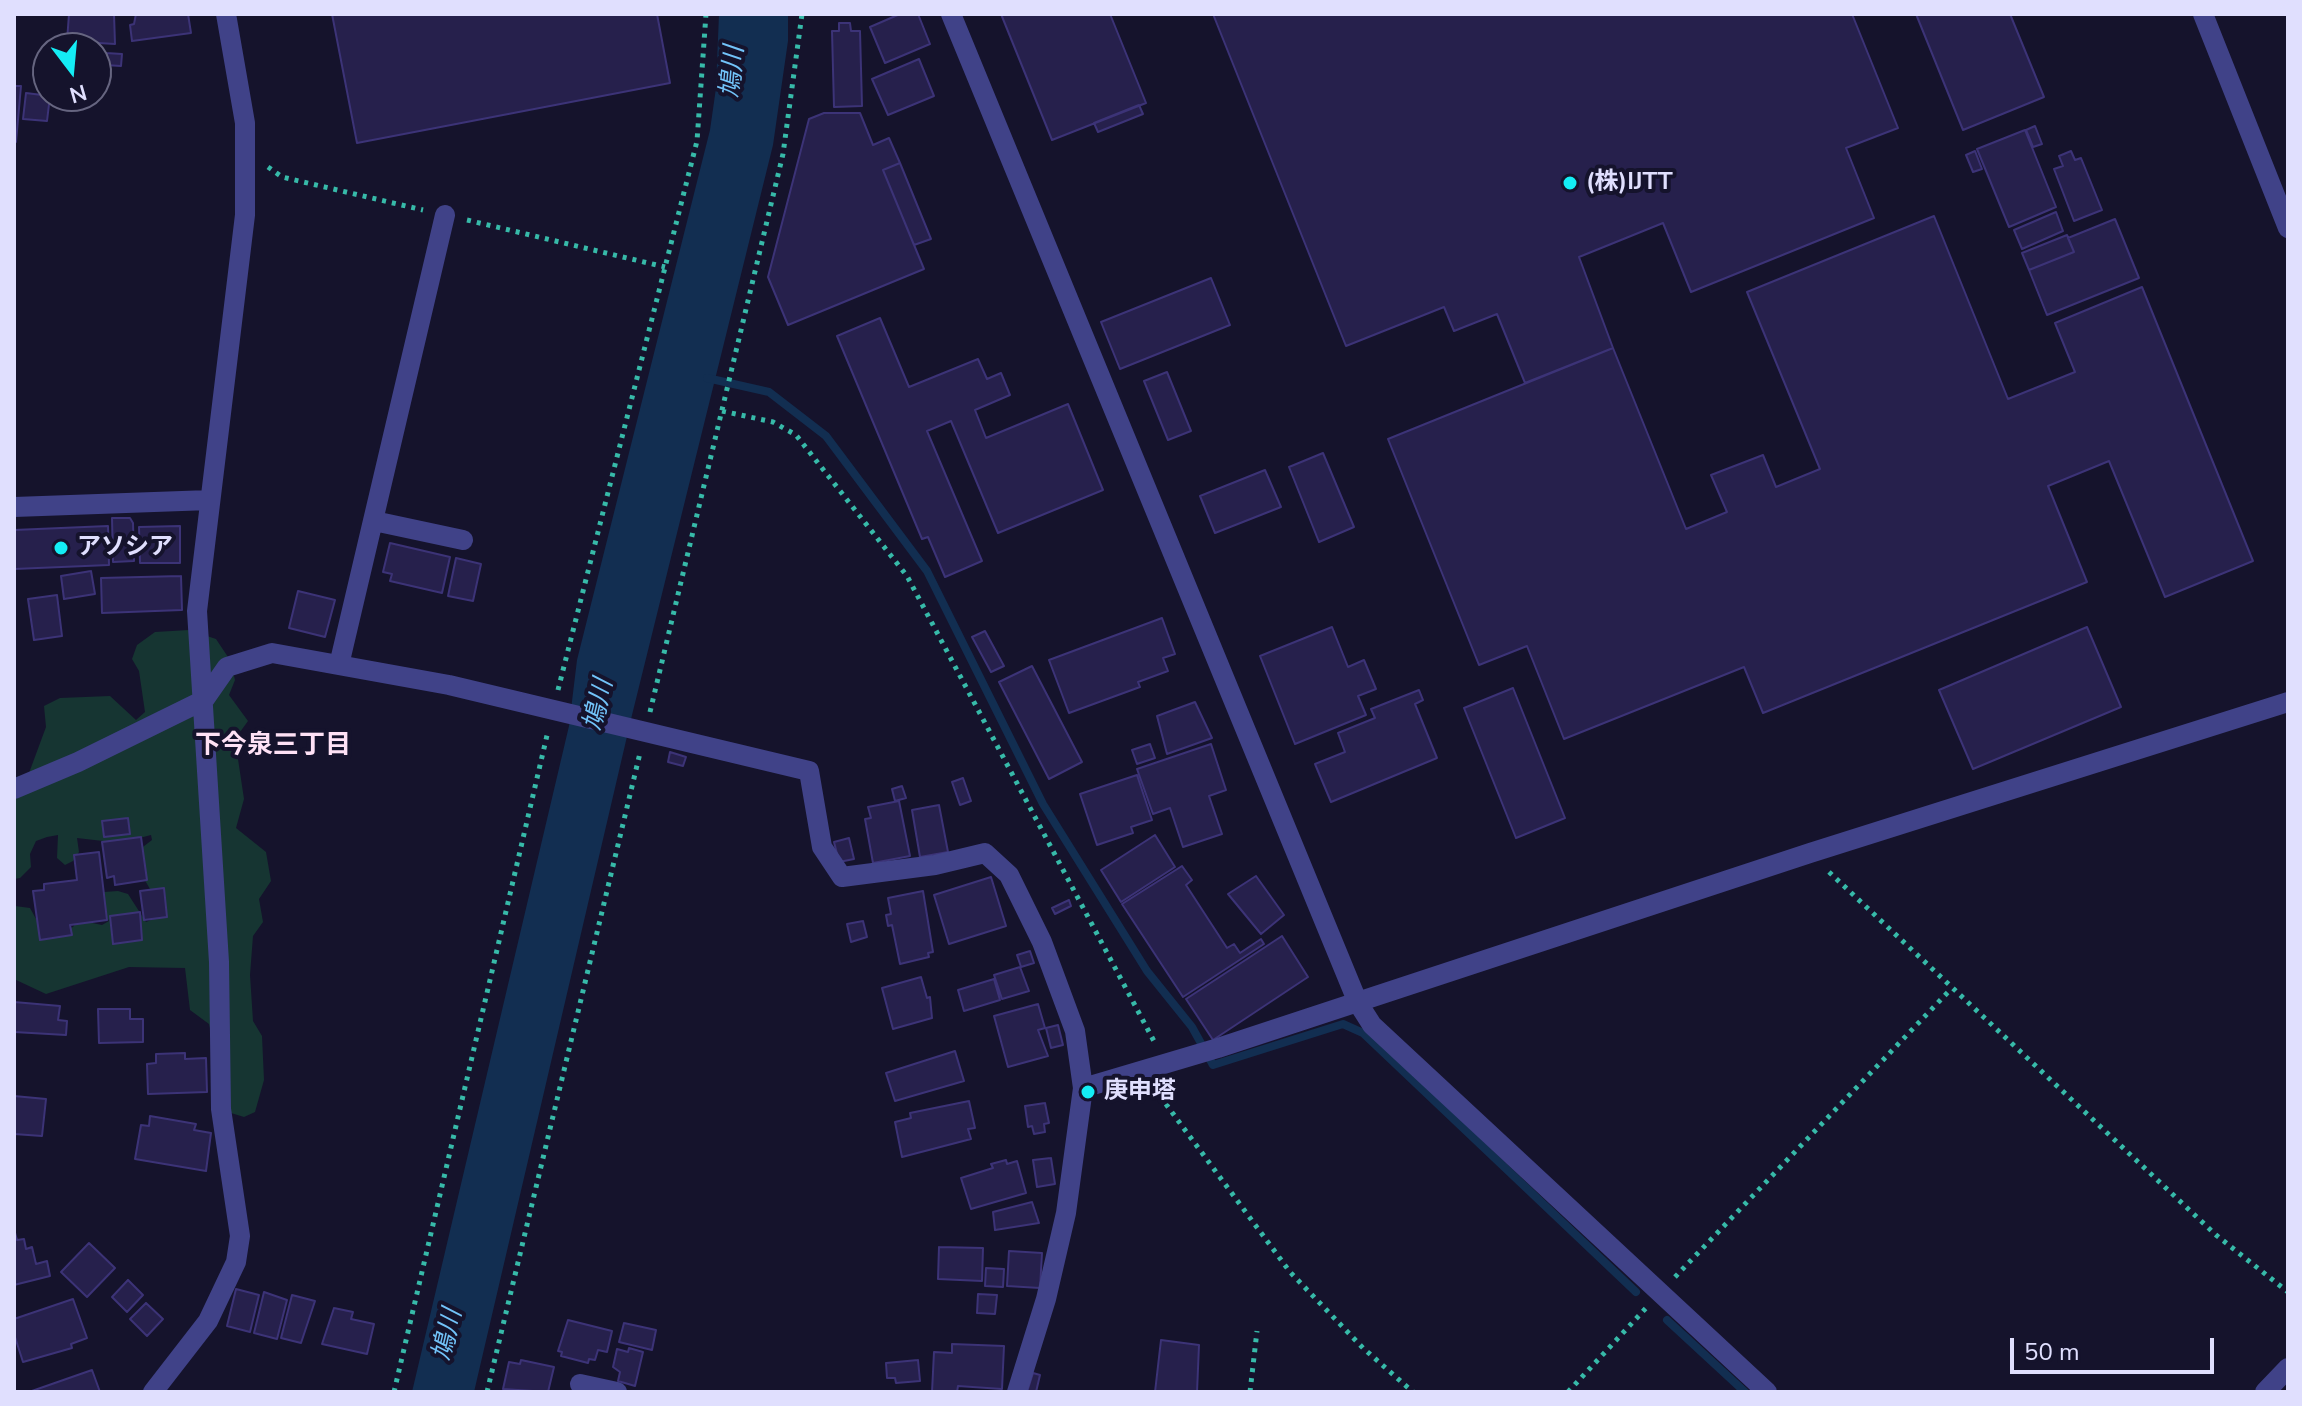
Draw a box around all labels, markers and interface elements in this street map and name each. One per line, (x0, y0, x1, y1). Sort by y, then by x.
north arrow (32, 32, 112, 112)
water label: 鳩川 (716, 45, 752, 99)
text: N (66, 76, 90, 110)
place label: (株)IJTT (1586, 169, 1673, 197)
marker: (株)IJTT (1561, 174, 1579, 192)
place label: アソシア (77, 534, 173, 562)
marker: アソシア (52, 539, 70, 557)
water label: 鳩川 (579, 676, 621, 734)
district label: 下今泉三丁目 (195, 731, 351, 763)
place label: 庚申塔 (1104, 1078, 1176, 1106)
marker: 庚申塔 (1079, 1083, 1097, 1101)
water label: 鳩川 (428, 1306, 470, 1364)
scale bar (2014, 1322, 2218, 1372)
text: 50 m (2024, 1336, 2080, 1368)

